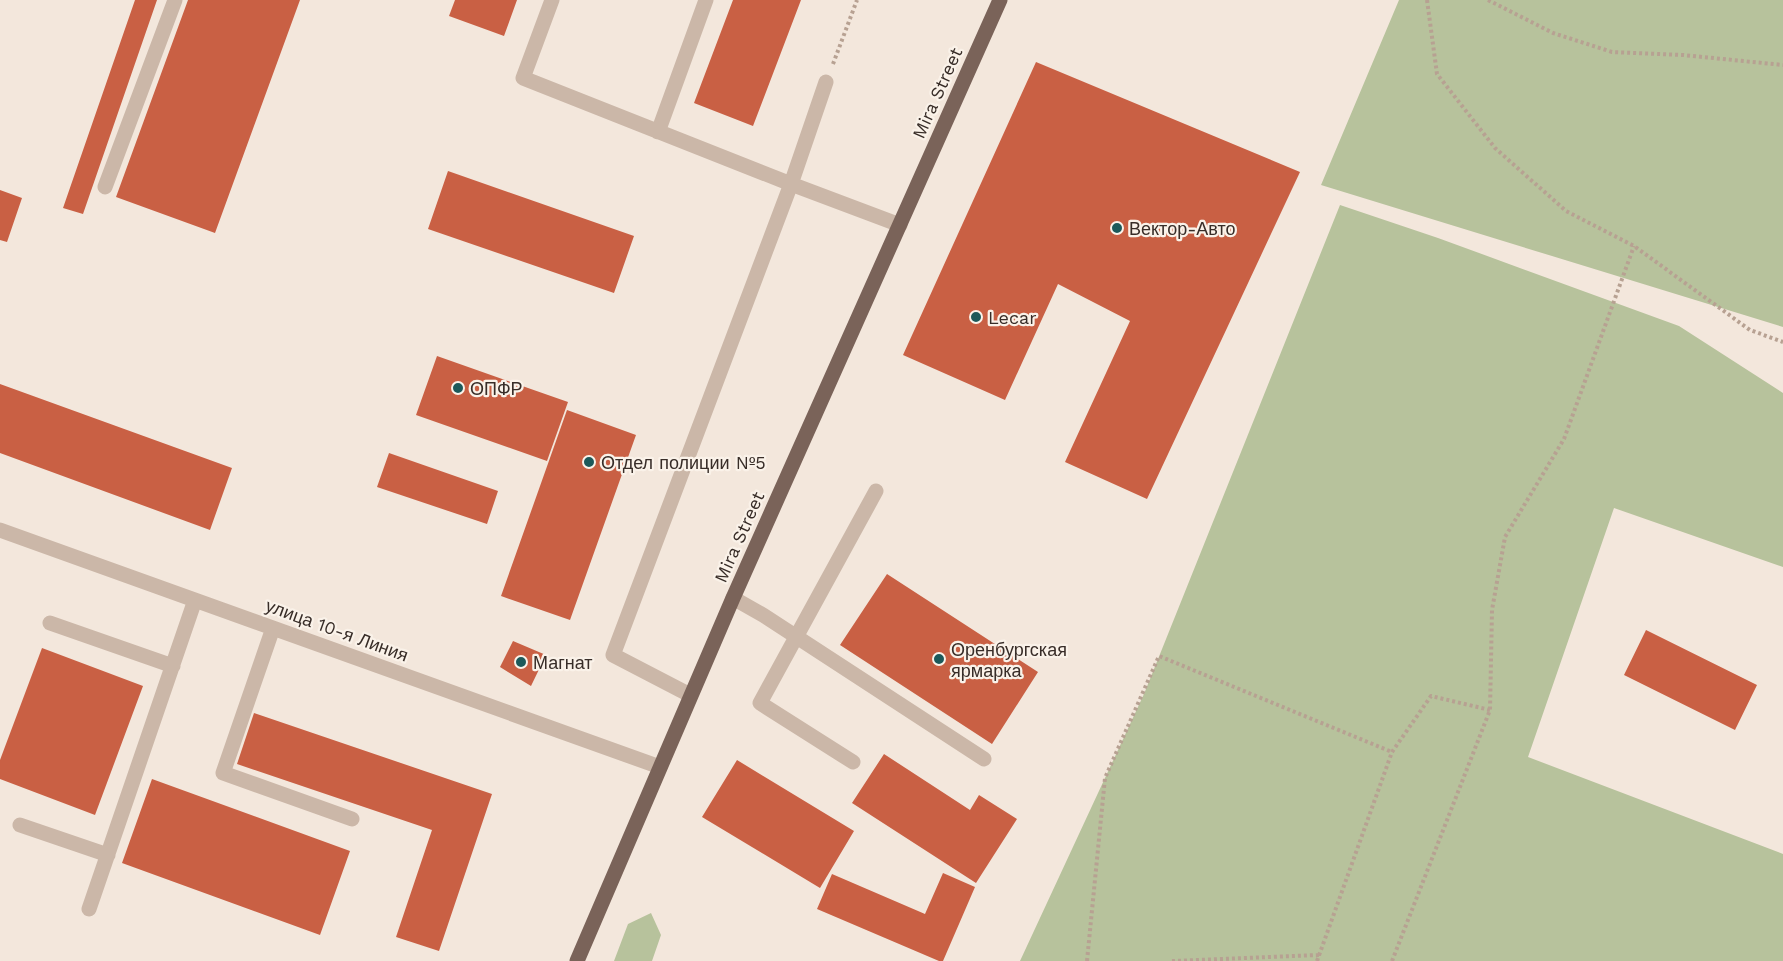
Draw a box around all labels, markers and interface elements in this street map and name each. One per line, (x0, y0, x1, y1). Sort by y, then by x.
street label: Mira Street (908, 44, 967, 142)
place label: Вектор-Авто (1129, 218, 1236, 239)
marker: Вектор-Авто (1110, 221, 1124, 235)
place label: Lecar (988, 307, 1037, 328)
marker: Lecar (969, 310, 983, 324)
place label: ОПФР (470, 378, 523, 399)
marker: ОПФР (451, 381, 465, 395)
place label: Отдел полиции №5 (601, 452, 766, 473)
marker: Отдел полиции №5 (582, 455, 596, 469)
street label: Mira Street (710, 488, 769, 586)
street label: улица 10-я Линия (263, 594, 411, 666)
place label: Оренбургская ярмарка (951, 639, 1067, 681)
place label: Магнат (533, 652, 593, 673)
marker: Оренбургская ярмарка (932, 652, 946, 666)
marker: Магнат (514, 655, 528, 669)

